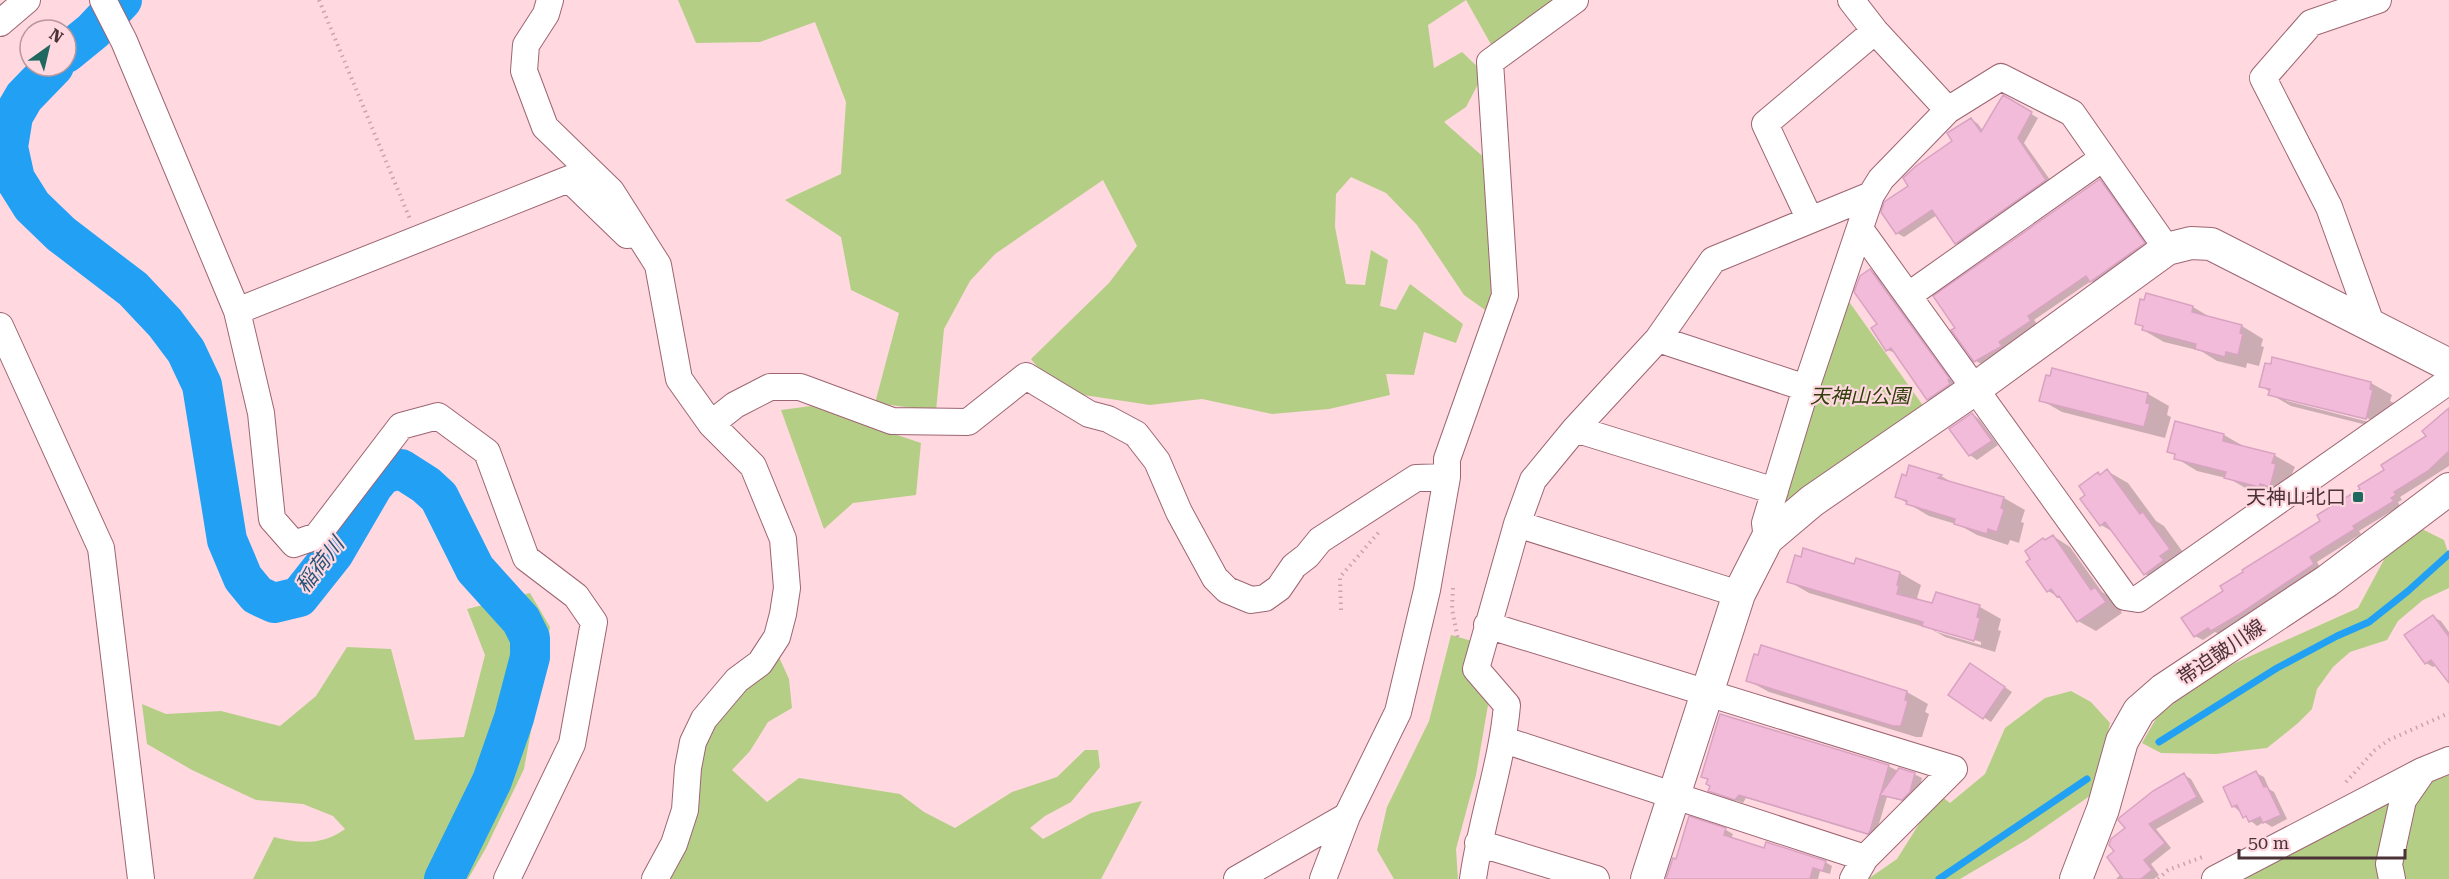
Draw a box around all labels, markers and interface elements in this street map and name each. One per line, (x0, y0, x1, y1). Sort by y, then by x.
north arrow (18, 18, 78, 78)
text: N (46, 25, 67, 47)
park label: 天神山公園 (1810, 384, 1913, 408)
place label: 天神山北口 (2246, 485, 2346, 509)
marker: 天神山北口 (2351, 490, 2365, 504)
water label: 稲荷川 (291, 531, 350, 597)
street label: 帯迫皷川線 (2173, 614, 2269, 690)
scale bar (2239, 822, 2406, 860)
text: 50 m (2248, 832, 2289, 853)

